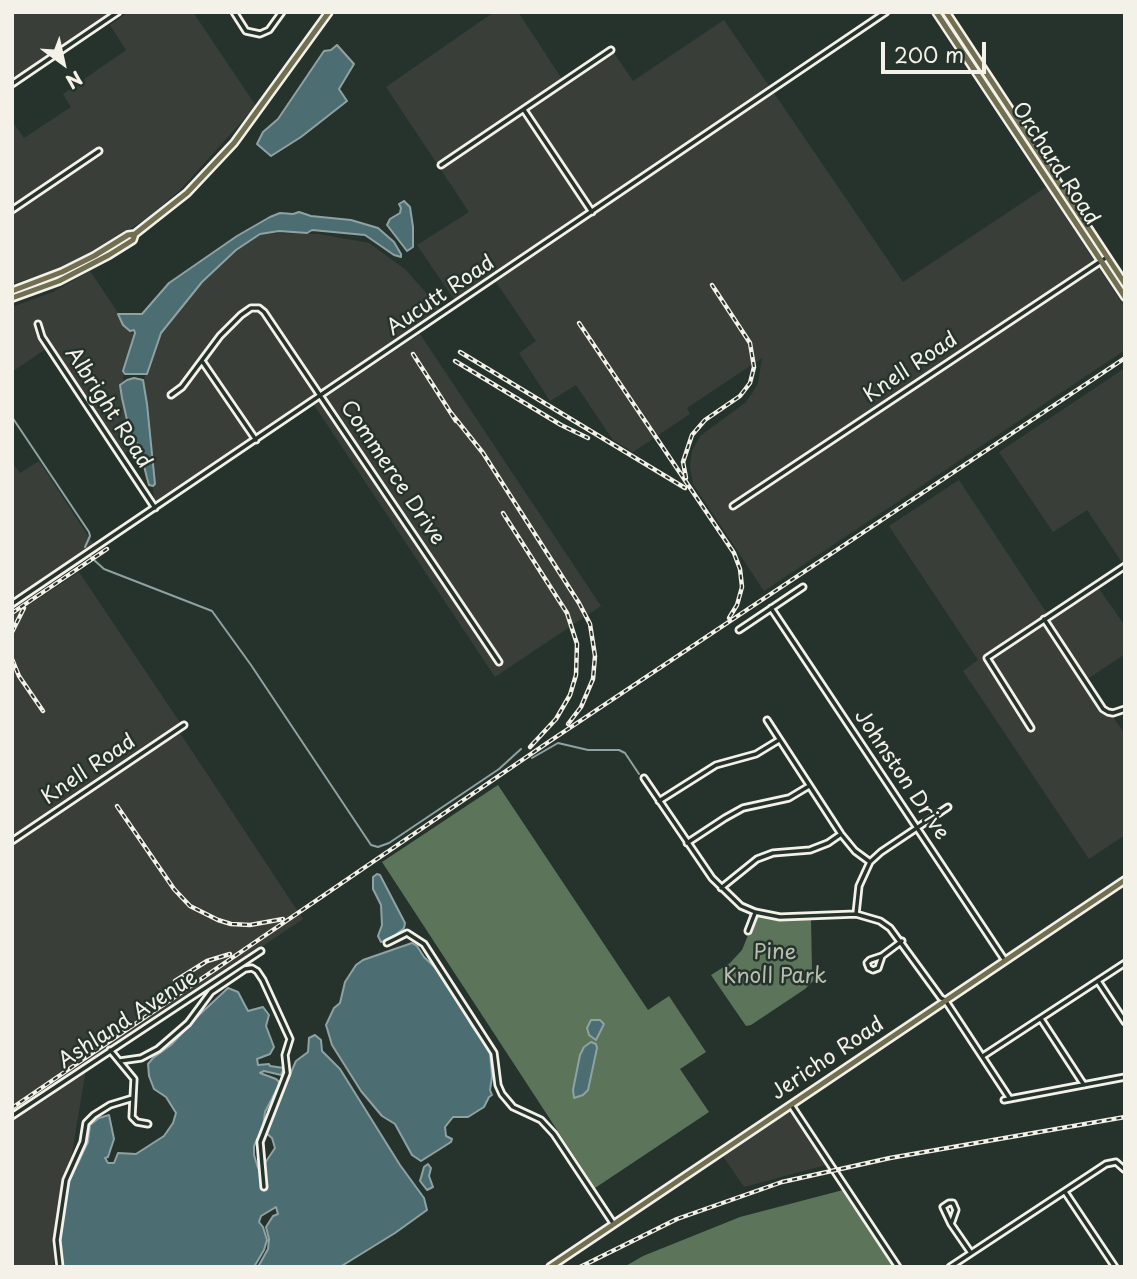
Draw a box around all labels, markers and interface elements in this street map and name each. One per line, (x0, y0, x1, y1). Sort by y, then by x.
north arrow (28, 28, 98, 98)
scale bar (885, 28, 990, 72)
text: 200 m (894, 38, 964, 70)
text: N (60, 65, 88, 96)
street label: Orchard Road (1006, 98, 1104, 230)
street label: Aucutt Road (382, 251, 500, 341)
street label: Knell Road (859, 327, 963, 409)
street label: Albright Road (59, 342, 157, 474)
street label: Commerce Drive (334, 396, 450, 550)
street label: Johnston Drive (848, 705, 954, 845)
street label: Knell Road (37, 729, 141, 811)
park label: Pine Knoll Park (723, 940, 827, 990)
street label: Ashland Avenue (54, 966, 202, 1074)
street label: Jericho Road (767, 1012, 889, 1106)

